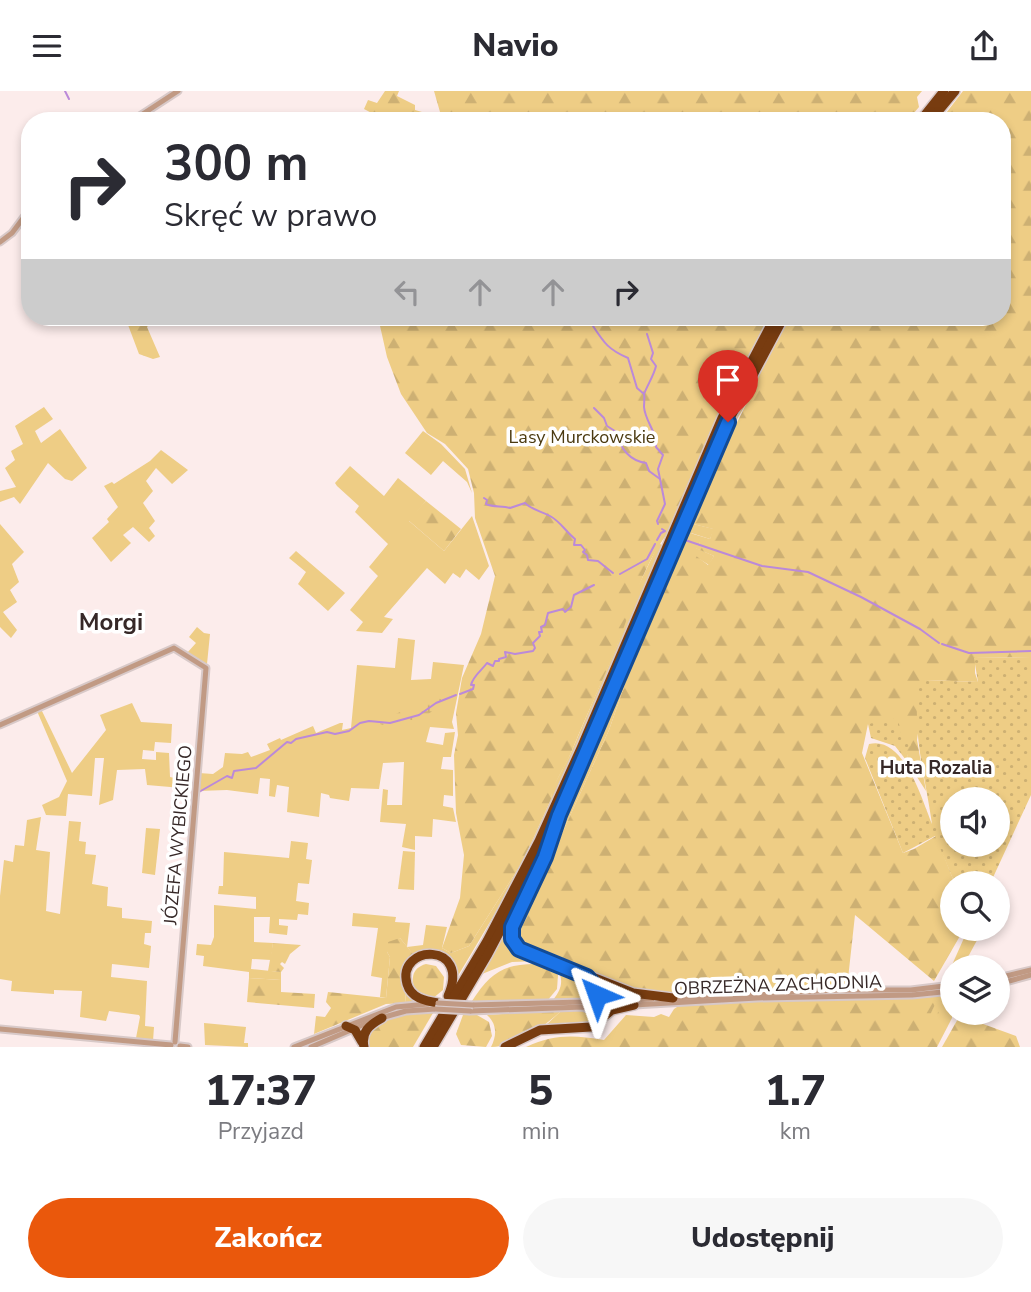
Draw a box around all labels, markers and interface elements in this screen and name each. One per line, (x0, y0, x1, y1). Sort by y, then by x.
text: Navio (472, 24, 559, 67)
icon: menu (28, 27, 66, 65)
icon: share (965, 27, 1003, 65)
text: 300 m (164, 130, 308, 197)
icon: right (49, 140, 140, 231)
text: Skręć w prawo (164, 194, 377, 237)
icon: left (388, 273, 426, 311)
icon: ahead (461, 273, 499, 311)
icon: ahead (534, 273, 572, 311)
icon: right (607, 273, 645, 311)
pin (698, 350, 758, 422)
icon: arrive (709, 361, 747, 399)
park label: Lasy Murckowskie (509, 425, 655, 449)
district label: Morgi (79, 606, 143, 638)
street label: JÓZEFA WYBICKIEGO (158, 744, 198, 927)
district label: Huta Rozalia (880, 755, 992, 781)
map controls (940, 787, 1010, 1025)
button: sound (940, 787, 1010, 857)
button: search (940, 871, 1010, 941)
button: layers (940, 955, 1010, 1025)
position arrow (560, 958, 634, 1032)
street label: OBRZEŻNA ZACHODNIA (674, 969, 882, 1001)
text: 17:37 (205, 1063, 317, 1120)
text: 5 (528, 1063, 553, 1120)
text: 1.7 (765, 1063, 826, 1120)
text: Przyjazd (218, 1116, 304, 1147)
text: min (522, 1116, 560, 1147)
text: km (780, 1116, 811, 1147)
button: Zakończ (28, 1198, 509, 1278)
button: Udostępnij (523, 1198, 1003, 1278)

